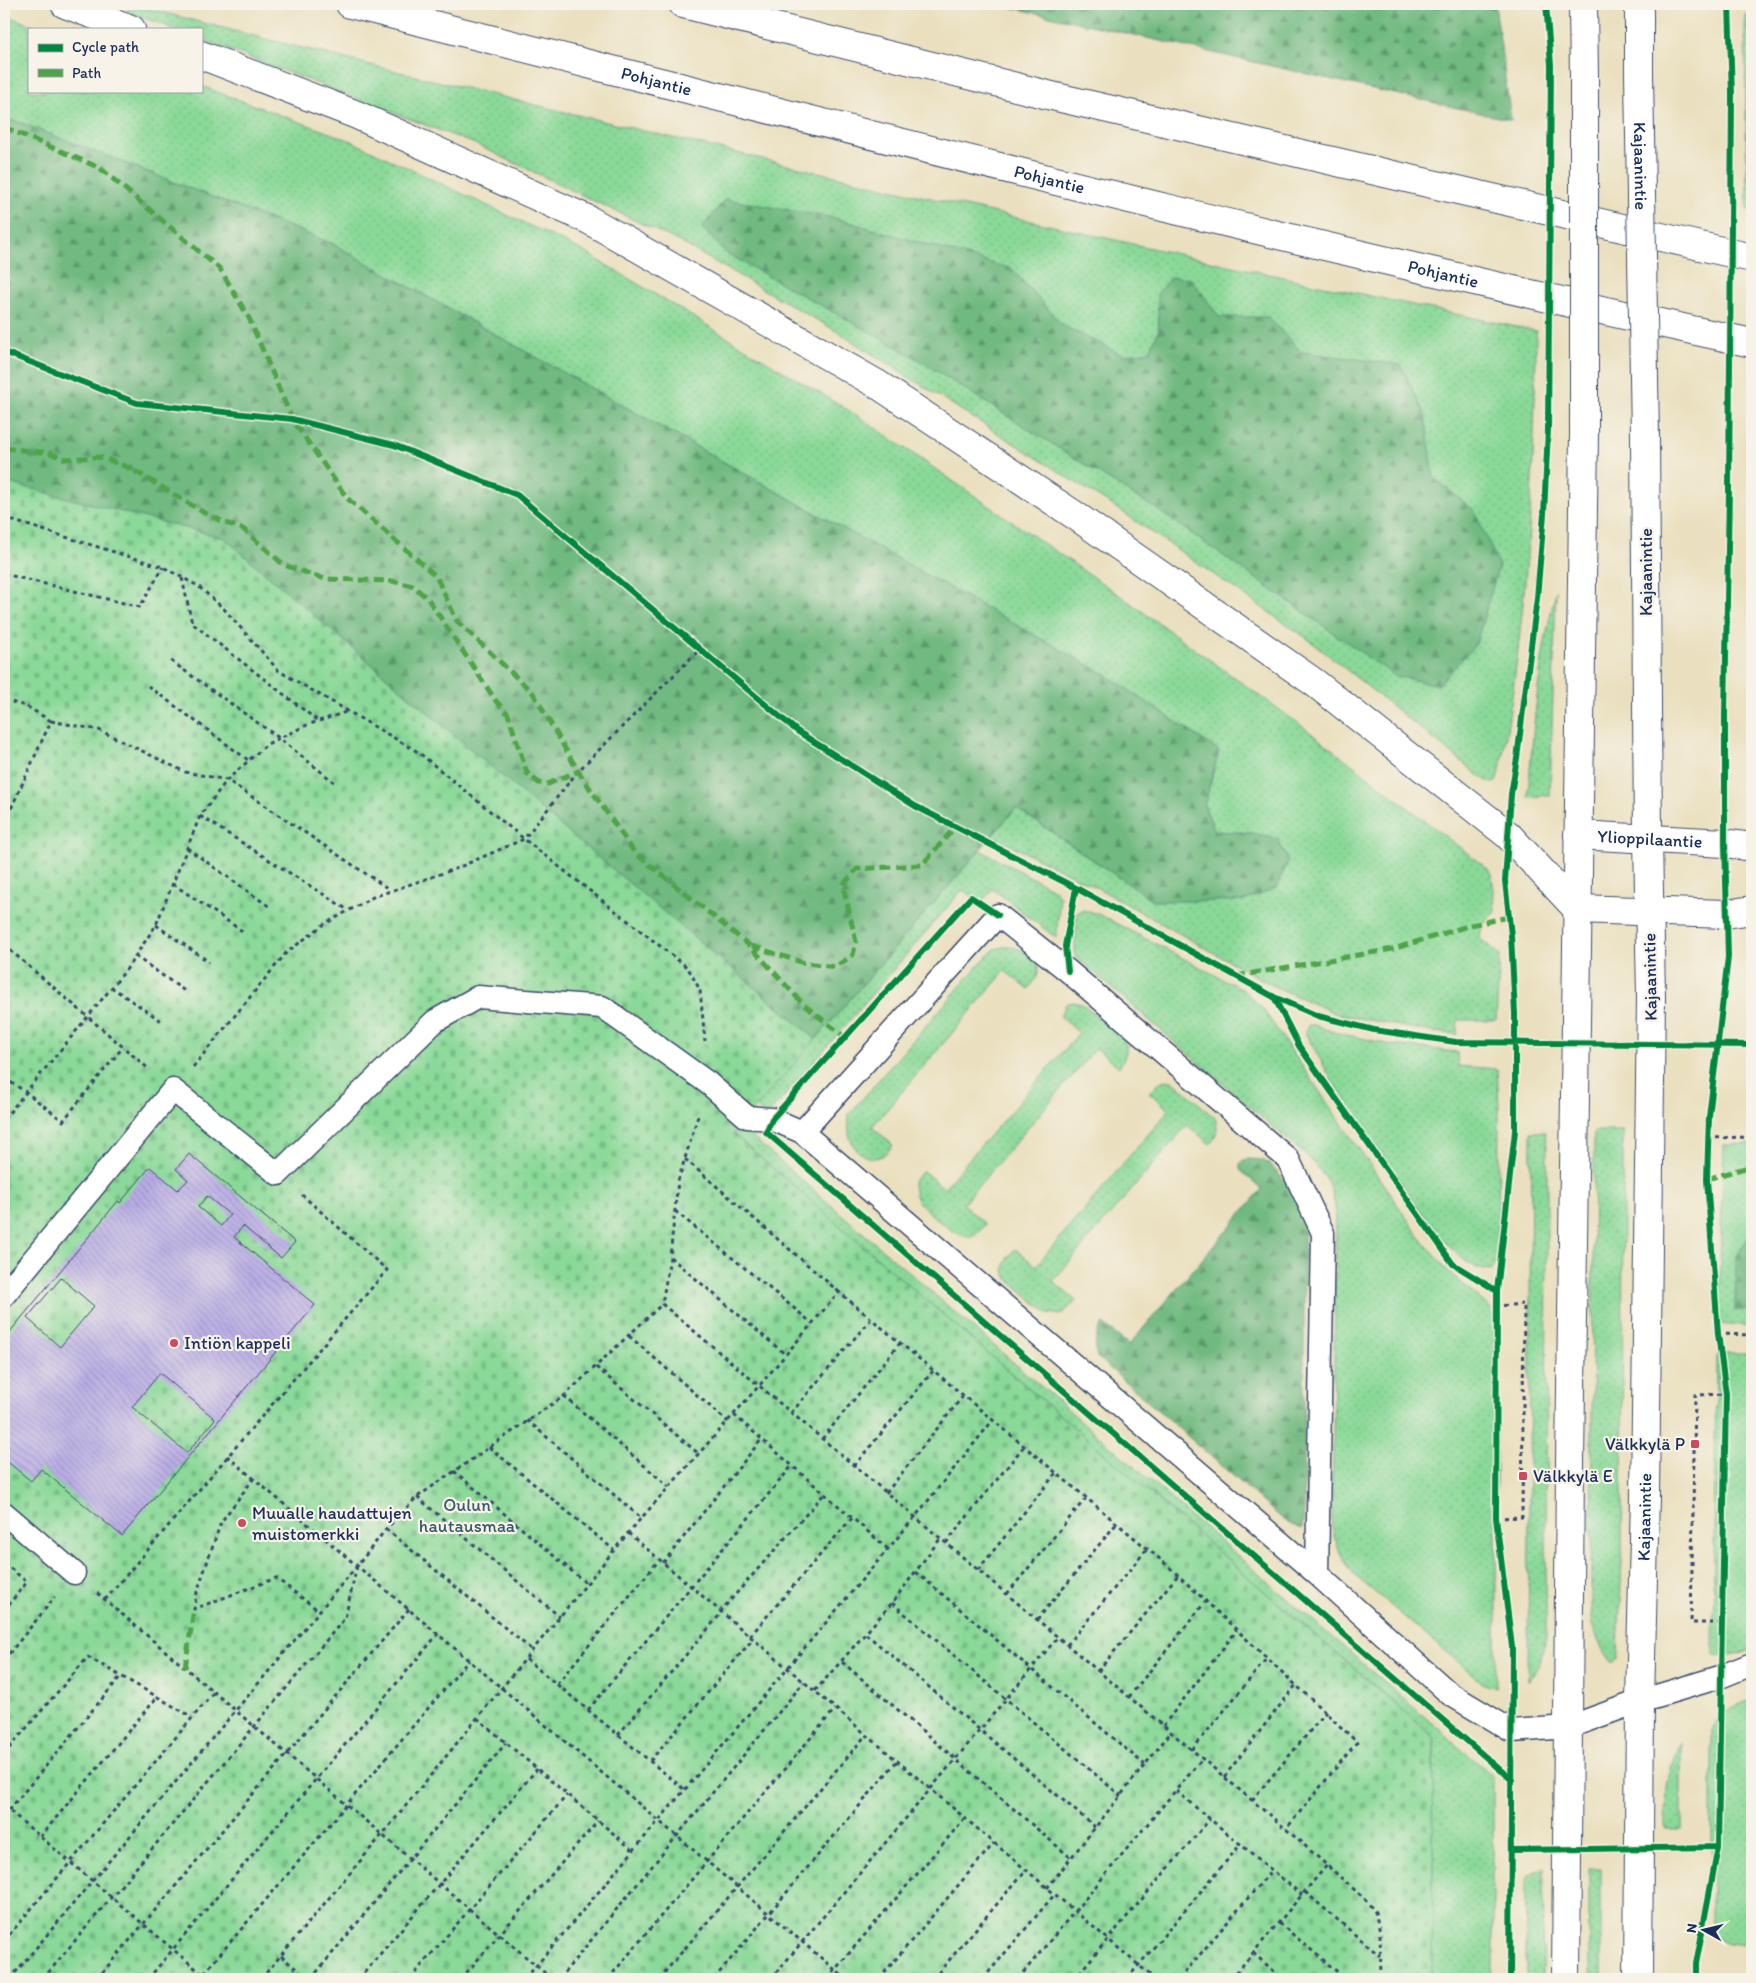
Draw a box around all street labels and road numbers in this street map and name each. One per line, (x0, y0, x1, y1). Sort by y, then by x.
street label: Pohjantie (619, 62, 694, 101)
street label: Kajaanintie (1629, 122, 1652, 210)
street label: Pohjantie (1012, 160, 1087, 199)
street label: Pohjantie (1406, 255, 1481, 293)
street label: Kajaanintie (1635, 528, 1657, 616)
street label: Ylioppilaantie (1597, 825, 1703, 853)
street label: Kajaanintie (1638, 933, 1662, 1021)
street label: Kajaanintie (1632, 1473, 1656, 1561)

